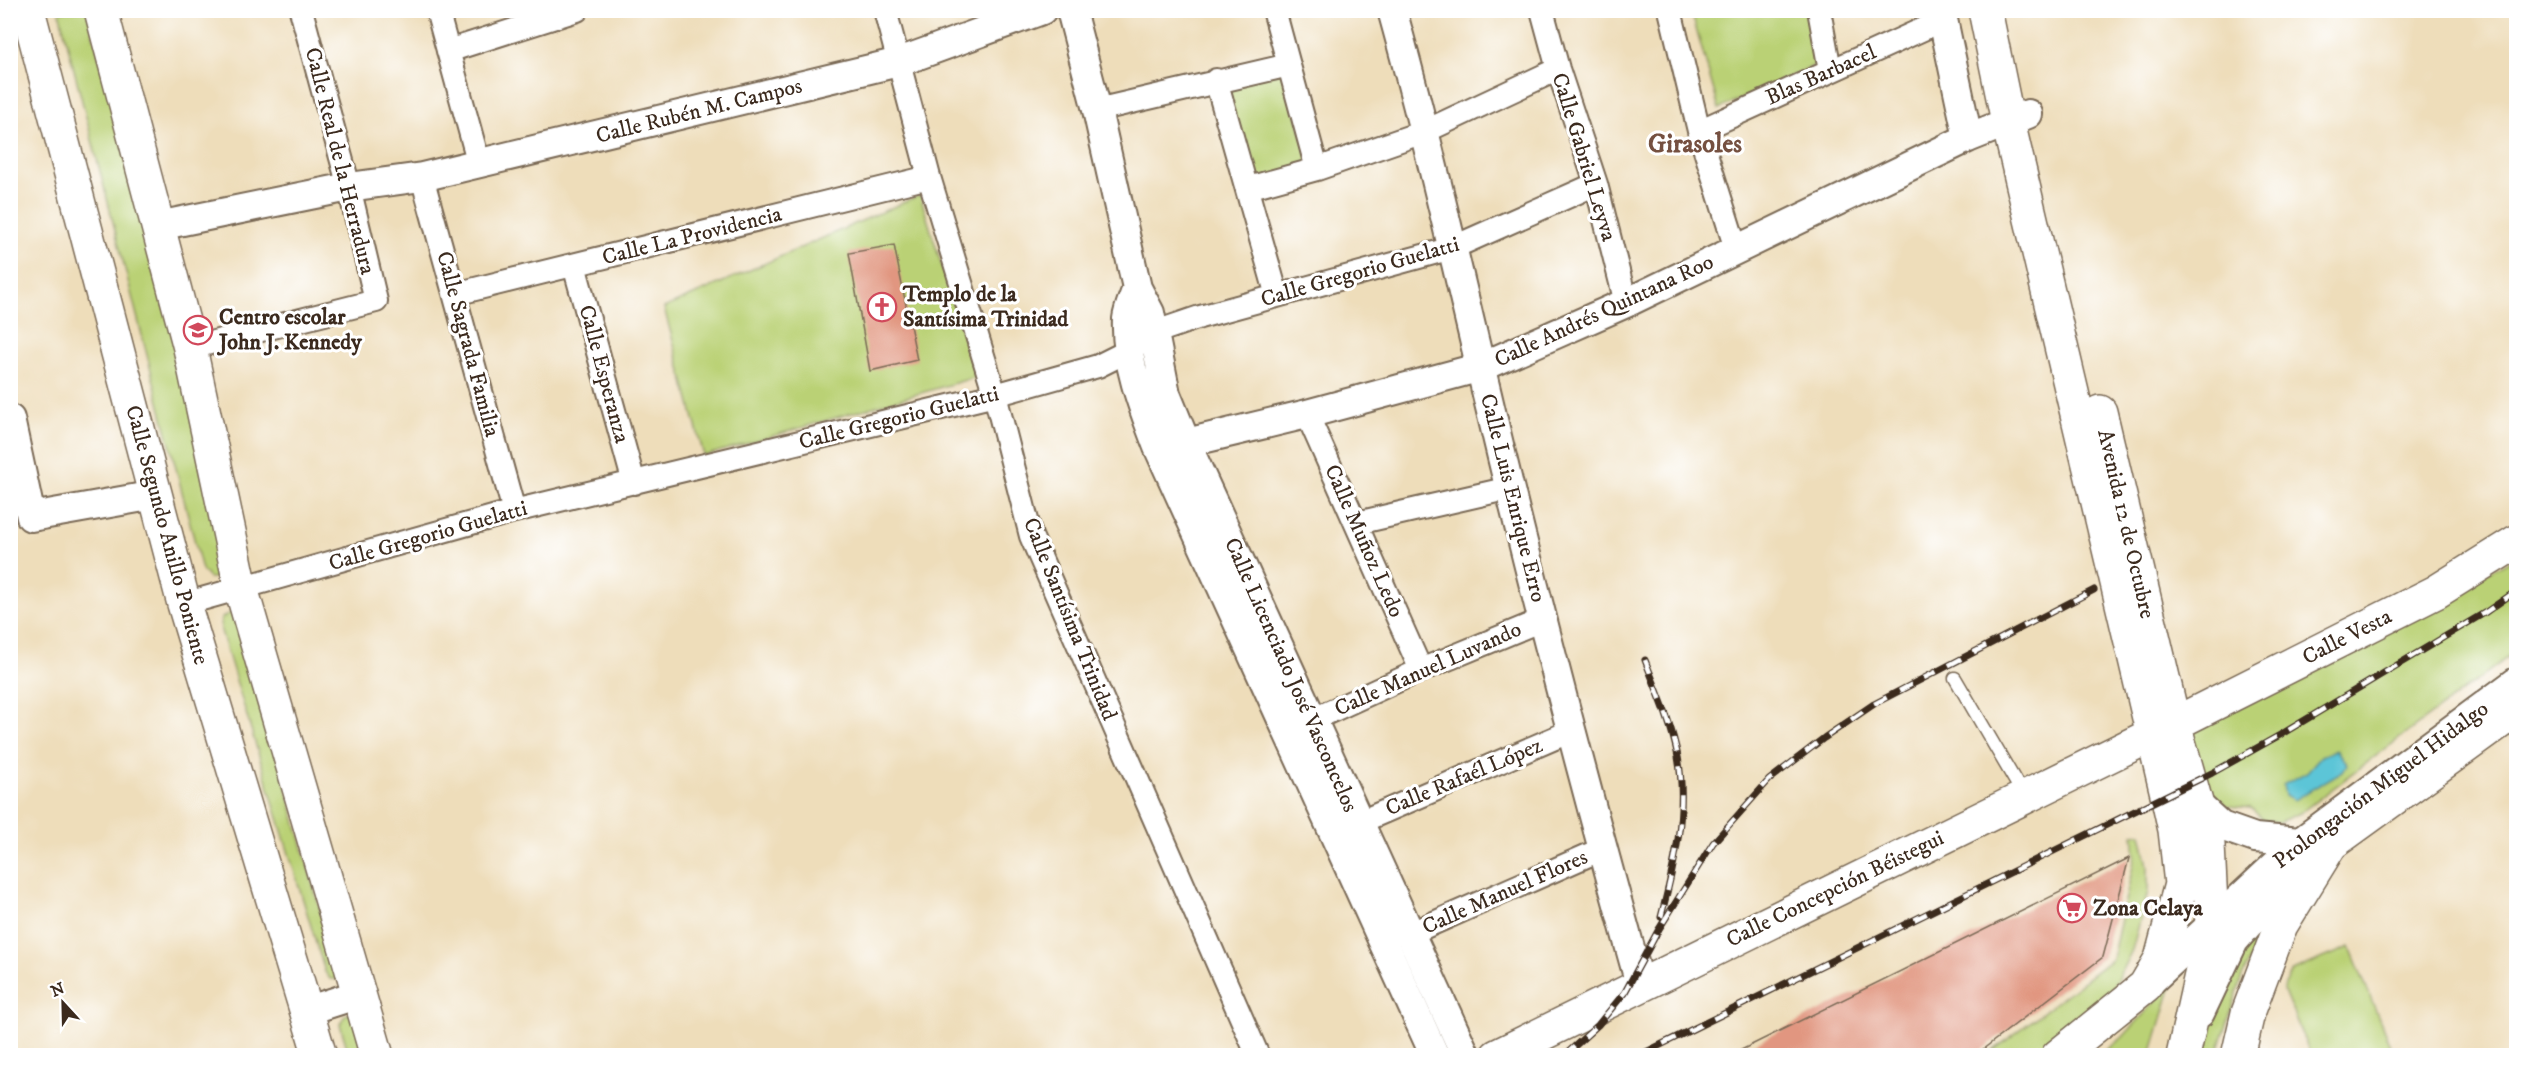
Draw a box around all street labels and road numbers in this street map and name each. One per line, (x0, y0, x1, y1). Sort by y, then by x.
street label: Blas Barbacel (1762, 38, 1881, 111)
street label: Calle Real de la Herradura (299, 45, 381, 278)
street label: Calle Gabriel Leyva (1546, 70, 1623, 245)
street label: Calle Rubén M. Campos (593, 72, 805, 150)
street label: Calle La Providencia (600, 201, 785, 271)
street label: Calle Gregorio Guelatti (1258, 231, 1462, 313)
street label: Calle Sagrada Familia (430, 248, 506, 440)
street label: Calle Andrés Quintana Roo (1490, 248, 1718, 374)
street label: Calle Esperanza (573, 302, 636, 447)
street label: Calle Gregorio Guelatti (796, 380, 1002, 456)
street label: Calle Luis Enrique Erro (1474, 391, 1552, 605)
street label: Calle Segundo Anillo Poniente (119, 402, 215, 668)
street label: Avenida 12 de Octubre (2091, 427, 2161, 621)
street label: Calle Muñoz Ledo (1318, 460, 1410, 622)
street label: Calle Gregorio Guelatti (326, 495, 530, 577)
street label: Calle Santísima Trinidad (1017, 514, 1123, 724)
street label: Calle Licenciado José Vasconcelos (1218, 534, 1364, 816)
street label: Calle Vesta (2298, 603, 2397, 671)
street label: Calle Manuel Luvando (1330, 616, 1526, 722)
street label: Prolongación Miguel Hidalgo (2268, 695, 2494, 875)
street label: Calle Rafaél López (1381, 732, 1547, 822)
street label: Calle Concepción Béistegui (1722, 825, 1948, 953)
street label: Calle Manuel Flores (1418, 843, 1592, 941)

